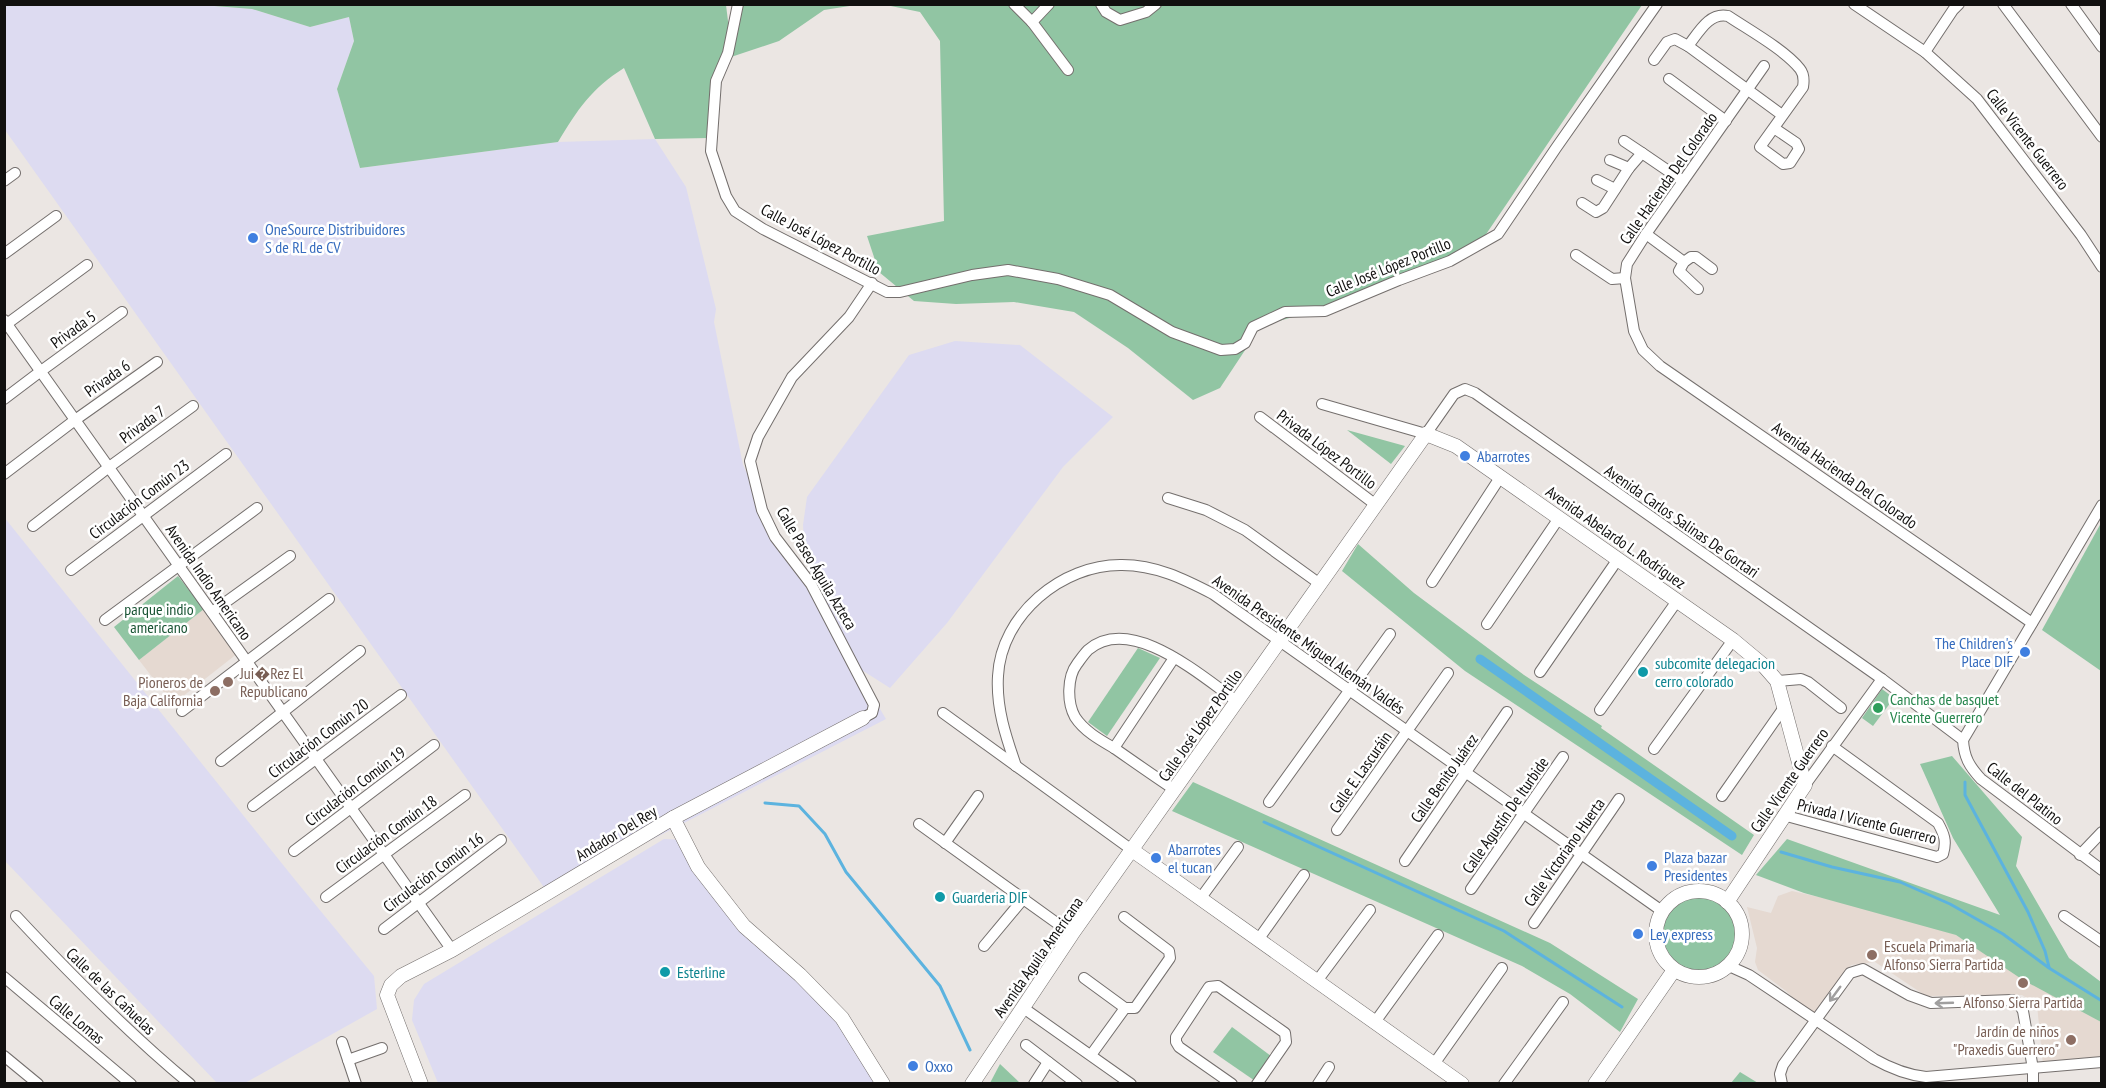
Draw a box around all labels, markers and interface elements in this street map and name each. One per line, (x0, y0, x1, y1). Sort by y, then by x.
street label: Calle Vicente Guerrero (1982, 84, 2074, 194)
street label: Calle Hacienda Del Colorado (1615, 108, 1721, 248)
street label: Calle José López Portillo (758, 199, 884, 279)
place label: OneSource Distribuidores S de RL de CV (265, 219, 405, 257)
marker: OneSource Distribuidores S de RL de CV (246, 231, 260, 245)
street label: Calle José López Portillo (1323, 233, 1453, 301)
street label: Privada 5 (46, 306, 100, 352)
street label: Privada 6 (80, 355, 134, 401)
street label: Privada 7 (115, 401, 169, 447)
street label: Privada López Portillo (1273, 405, 1381, 493)
street label: Avenida Hacienda Del Colorado (1768, 417, 1922, 533)
place label: Abarrotes (1477, 446, 1530, 466)
marker: Abarrotes (1458, 449, 1472, 463)
street label: Circulación Común 23 (85, 455, 193, 543)
street label: Avenida Carlos Salinas De Gortari (1601, 460, 1763, 582)
street label: Avenida Abelardo L. Rodríguez (1542, 481, 1690, 593)
street label: Calle Paseo Águila Azteca (772, 503, 862, 633)
street label: Avenida Indio Americano (162, 520, 256, 644)
street label: Avenida Presidente Miguel Alemán Valdés (1209, 570, 1409, 718)
park label: parque indio americano (124, 599, 194, 637)
place label: The Children's Place DIF (1935, 633, 2013, 671)
marker: The Children's Place DIF (2018, 645, 2032, 659)
place label: subcomite delegacion cerro colorado (1655, 653, 1775, 691)
place label: Jui�Rez El Republicano (239, 663, 308, 701)
street label: Calle José López Portillo (1154, 665, 1246, 785)
marker: subcomite delegacion cerro colorado (1636, 665, 1650, 679)
place label: Pioneros de Baja California (123, 672, 203, 710)
marker: Jui�Rez El Republicano (221, 675, 235, 689)
marker: Pioneros de Baja California (208, 684, 222, 698)
place label: Canchas de basquet Vicente Guerrero (1889, 689, 2000, 727)
street label: Circulación Común 20 (264, 694, 372, 782)
marker: Canchas de basquet Vicente Guerrero (1871, 701, 1885, 715)
street label: Calle Vicente Guerrero (1746, 724, 1832, 836)
street label: Calle E. Lascuráin (1325, 727, 1395, 817)
street label: Calle Benito Juárez (1406, 729, 1482, 826)
street label: Circulación Común 19 (301, 742, 409, 830)
street label: Calle Agustín De Iturbide (1457, 753, 1553, 877)
street label: Calle del Platino (1983, 757, 2067, 829)
street label: Circulación Común 18 (331, 791, 441, 877)
street label: Calle Victoriano Huerta (1519, 794, 1609, 910)
street label: Privada I Vicente Guerrero (1795, 794, 1939, 848)
street label: Andador Del Rey (572, 801, 660, 865)
street label: Circulación Común 16 (379, 828, 487, 916)
place label: Abarrotes el tucan (1168, 839, 1221, 877)
place label: Plaza bazar Presidentes (1664, 847, 1728, 885)
marker: Abarrotes el tucan (1149, 851, 1163, 865)
marker: Plaza bazar Presidentes (1645, 859, 1659, 873)
place label: Guarderia DIF (952, 887, 1028, 907)
marker: Guarderia DIF (933, 890, 947, 904)
street label: Avenida Aguila Americana (989, 893, 1087, 1021)
place label: Ley express (1650, 924, 1713, 944)
marker: Ley express (1631, 927, 1645, 941)
place label: Escuela Primaria Alfonso Sierra Partida (1884, 936, 2004, 974)
street label: Calle de las Cañuelas (62, 943, 160, 1039)
marker: Escuela Primaria Alfonso Sierra Partida (1865, 948, 1879, 962)
place label: Esterline (677, 962, 725, 982)
marker: Esterline (658, 965, 672, 979)
marker: Alfonso Sierra Partida (2016, 976, 2030, 990)
one-way arrow (1828, 986, 1841, 1002)
street label: Calle Lomas (45, 990, 109, 1048)
place label: Alfonso Sierra Partida (1963, 992, 2083, 1012)
one-way arrow (1934, 997, 1954, 1008)
place label: Jardín de niños "Praxedis Guerrero" (1953, 1021, 2059, 1059)
marker: Jardín de niños "Praxedis Guerrero" (2064, 1033, 2078, 1047)
place label: Oxxo (925, 1056, 953, 1076)
marker: Oxxo (906, 1059, 920, 1073)

